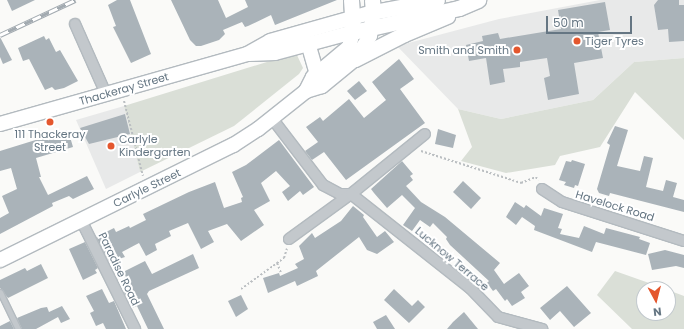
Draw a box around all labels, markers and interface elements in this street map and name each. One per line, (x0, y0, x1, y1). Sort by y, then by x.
scale bar (548, 8, 634, 34)
text: 50 m (553, 14, 584, 31)
place label: Tiger Tyres (585, 34, 644, 48)
marker: Tiger Tyres (572, 36, 582, 46)
place label: Smith and Smith (418, 43, 509, 57)
marker: Smith and Smith (512, 45, 522, 55)
street label: Thackeray Street (78, 70, 170, 108)
marker: 111 Thackeray Street (45, 117, 55, 127)
place label: 111 Thackeray Street (15, 128, 85, 154)
place label: Carlyle Kindergarten (119, 133, 191, 159)
marker: Carlyle Kindergarten (106, 141, 116, 151)
street label: Carlyle Street (111, 166, 183, 210)
street label: Havelock Road (574, 188, 656, 224)
street label: Lucknow Terrace (412, 224, 492, 294)
street label: Paradise Road (96, 230, 142, 308)
north arrow (636, 281, 676, 321)
text: N (652, 303, 662, 320)

